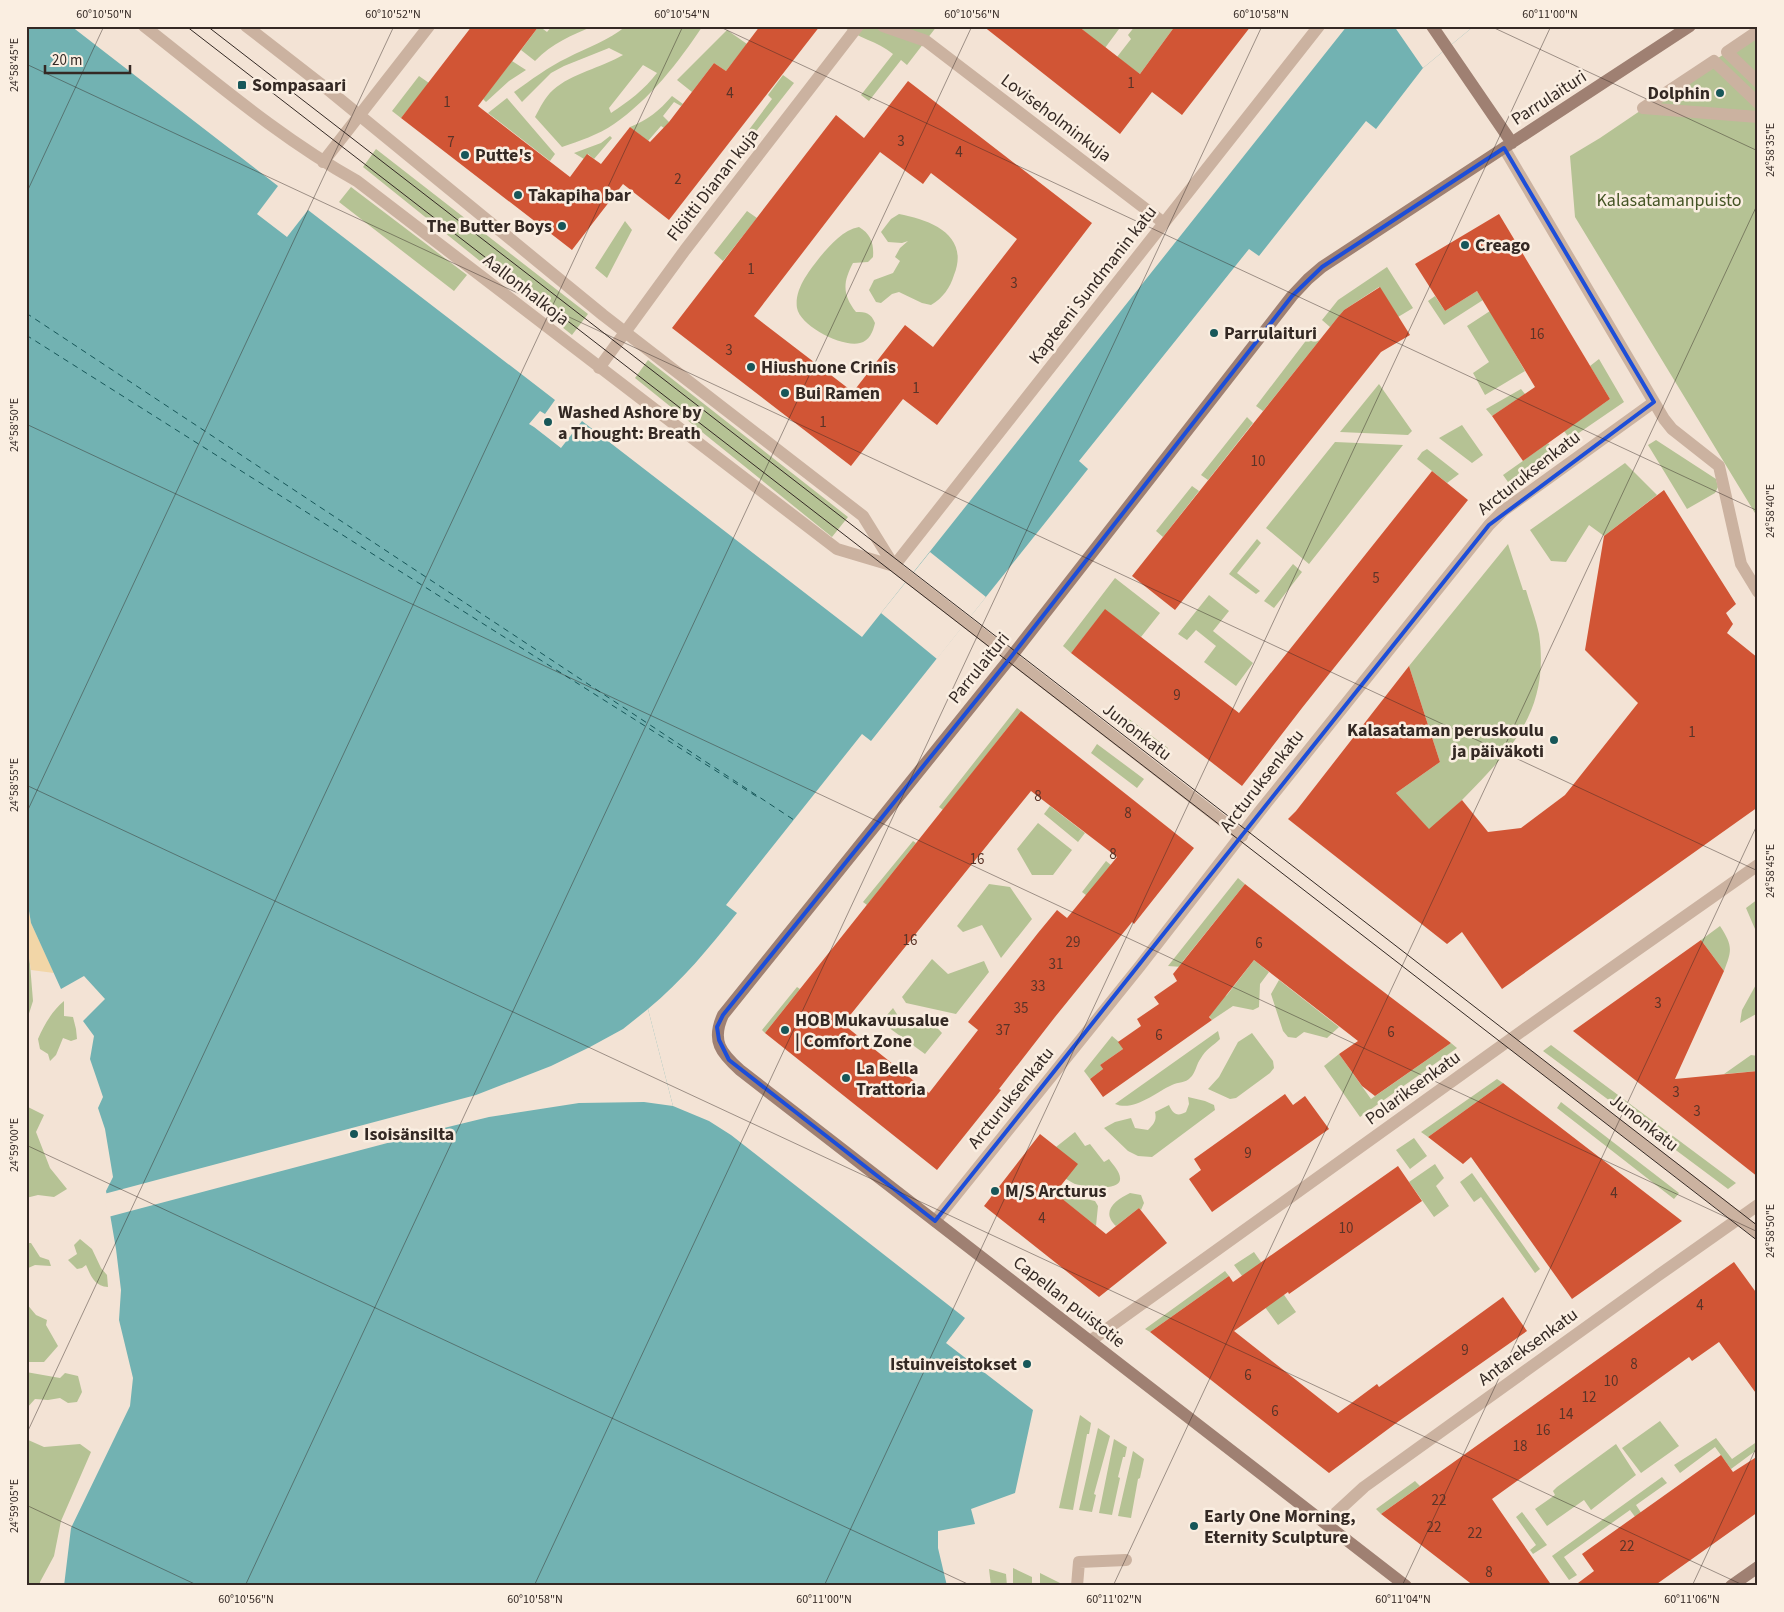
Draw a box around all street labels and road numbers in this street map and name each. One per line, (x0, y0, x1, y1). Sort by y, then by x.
street label: Parrulaituri (1506, 64, 1592, 132)
street label: Loviseholminkuja (995, 68, 1117, 168)
street label: Flöitti Dianan kuja (661, 124, 765, 246)
street label: Kapteeni Sundmanin katu (1023, 200, 1163, 370)
street label: Aallonhalkoja (478, 248, 574, 332)
street label: Arcturuksenkatu (1472, 425, 1586, 521)
street label: Parrulaituri (942, 627, 1016, 709)
street label: Junonkatu (1097, 697, 1177, 767)
street label: Arcturuksenkatu (1214, 724, 1310, 838)
street label: Arcturuksenkatu (962, 1042, 1060, 1154)
street label: Polariksenkatu (1360, 1045, 1466, 1131)
street label: Junonkatu (1604, 1088, 1684, 1158)
street label: Capellan puistotie (1008, 1250, 1130, 1354)
street label: Antareksenkatu (1473, 1302, 1583, 1392)

